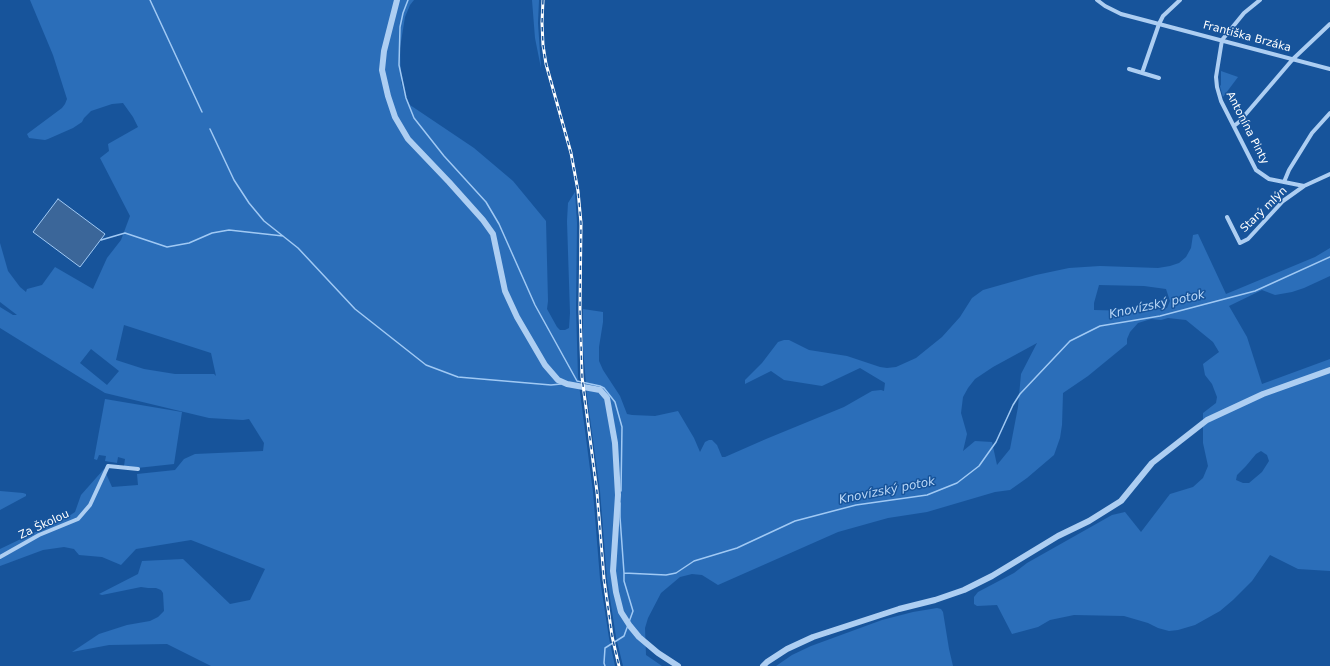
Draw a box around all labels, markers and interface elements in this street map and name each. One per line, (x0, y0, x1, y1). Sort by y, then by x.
street label: Františka Brzáka (1201, 19, 1293, 55)
street label: Antonína Pinty (1223, 89, 1271, 167)
street label: Starý mlýn (1238, 184, 1290, 236)
water label: Knovízský potok (1108, 288, 1206, 322)
water label: Knovízský potok (838, 475, 936, 507)
street label: Za Školou (17, 508, 71, 542)

